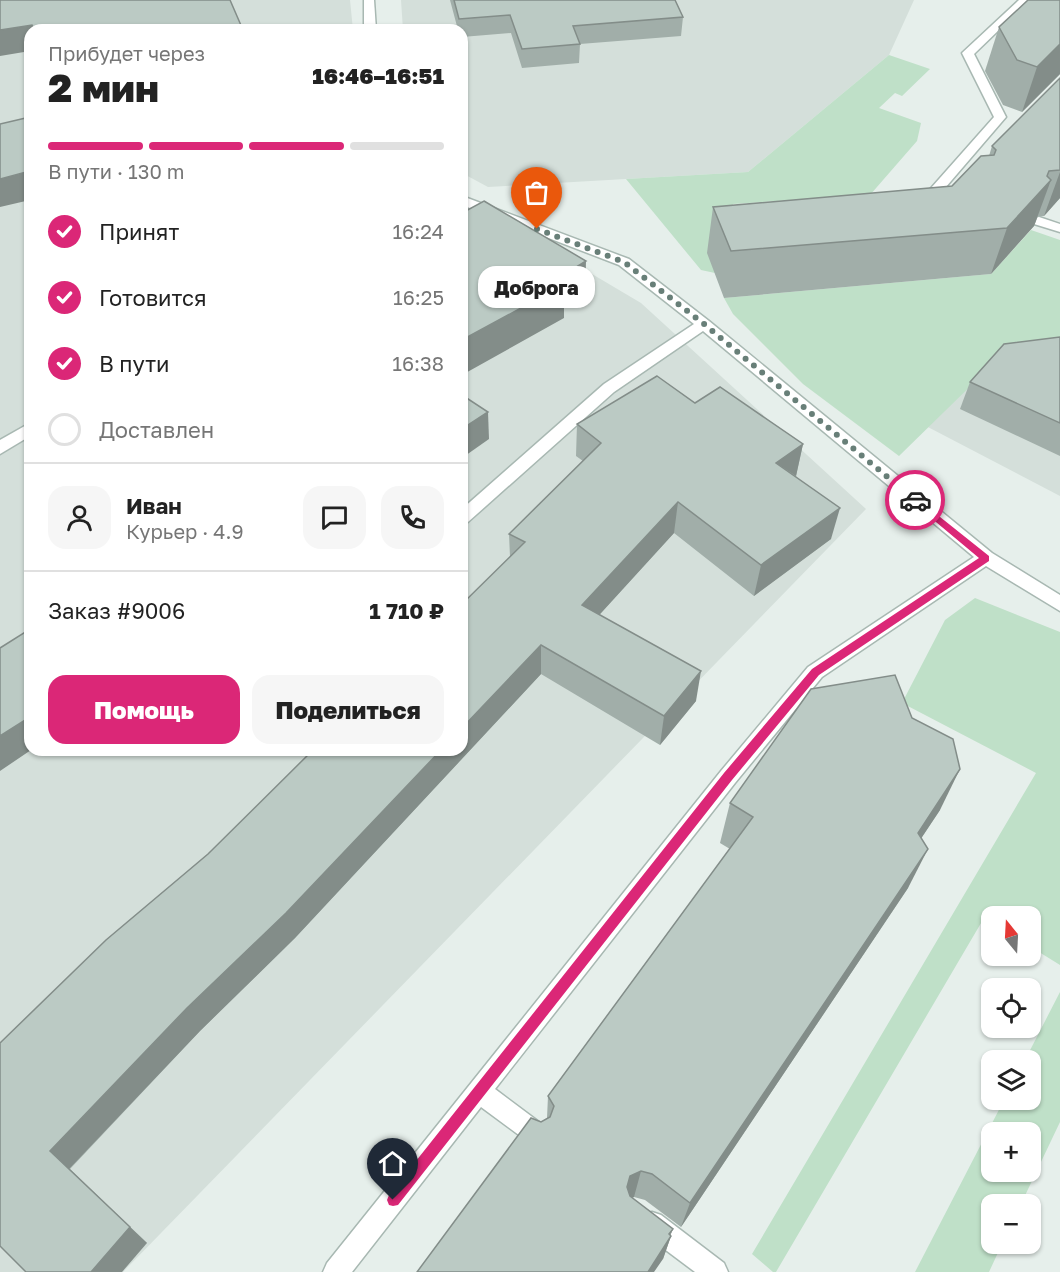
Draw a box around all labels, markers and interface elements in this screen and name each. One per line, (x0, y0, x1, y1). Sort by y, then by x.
text: Прибудет через (48, 41, 205, 65)
text: 16:46–16:51 (312, 62, 444, 89)
text: 2 мин (48, 64, 159, 111)
text: В пути · 130 m (48, 159, 185, 183)
pin (511, 167, 562, 229)
icon: bag (520, 176, 553, 209)
icon: check (48, 215, 81, 248)
text: Принят (99, 218, 179, 245)
text: 16:24 (392, 219, 444, 243)
callout: Доброга (478, 265, 596, 307)
text: Доброга (494, 275, 579, 299)
icon: check (48, 281, 81, 314)
text: Готовится (99, 284, 207, 311)
text: 16:25 (393, 285, 444, 309)
icon: check (48, 347, 81, 380)
text: В пути (99, 350, 169, 377)
text: 16:38 (392, 351, 444, 375)
text: Доставлен (99, 416, 214, 443)
courier (885, 470, 945, 530)
icon: car (899, 484, 932, 517)
button: person (48, 486, 111, 549)
button: chat (303, 486, 366, 549)
button: phone (381, 486, 444, 549)
text: Иван (126, 492, 182, 519)
text: Курьер · 4.9 (126, 519, 244, 543)
text: Заказ #9006 (48, 597, 185, 624)
text: 1 710 ₽ (369, 597, 444, 624)
button: Помощь (48, 675, 240, 744)
button: Поделиться (252, 675, 444, 744)
north arrow (981, 906, 1041, 966)
map controls (981, 906, 1041, 1254)
button: locate (981, 978, 1041, 1038)
button: layers (981, 1050, 1041, 1110)
button: + (981, 1122, 1041, 1182)
pin (367, 1138, 418, 1200)
icon: home (376, 1147, 409, 1180)
button: − (981, 1194, 1041, 1254)

